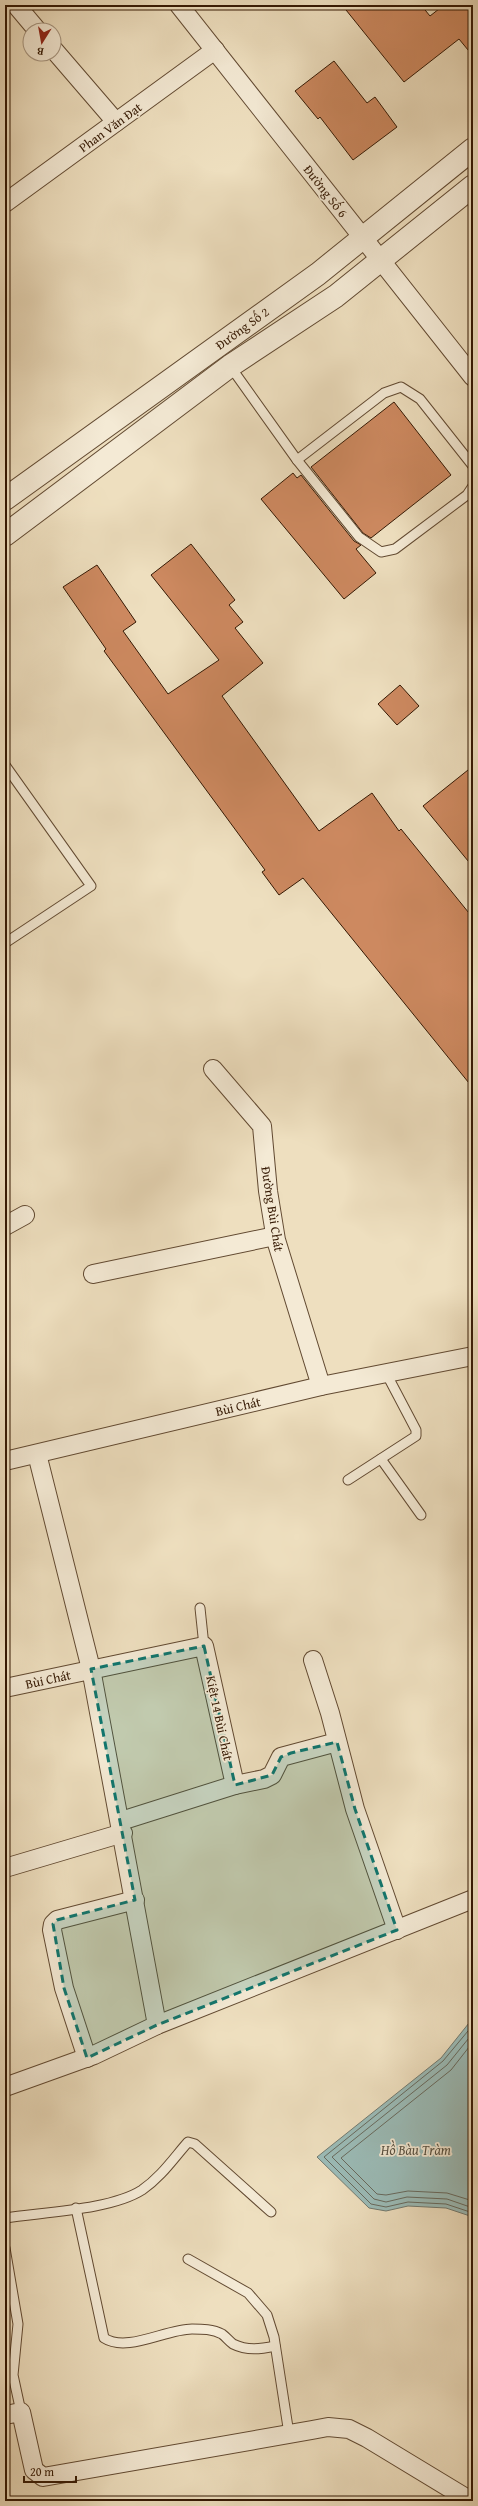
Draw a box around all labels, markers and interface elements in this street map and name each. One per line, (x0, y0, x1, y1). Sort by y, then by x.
north arrow (22, 22, 62, 62)
text: B (35, 43, 45, 60)
street label: Phan Văn Đạt (75, 98, 146, 157)
street label: Đường Số 6 (299, 161, 352, 222)
street label: Đường Số 2 (212, 302, 273, 354)
street label: Đường Bùi Chát (256, 1165, 289, 1253)
street label: Bùi Chát (214, 1392, 263, 1421)
street label: Bùi Chát (24, 1665, 73, 1694)
street label: Kiệt 14 Bùi Chát (201, 1674, 238, 1763)
water label: Hồ Bàu Tràm (380, 2140, 451, 2160)
scale bar (24, 2458, 76, 2484)
text: 20 m (30, 2463, 54, 2480)

